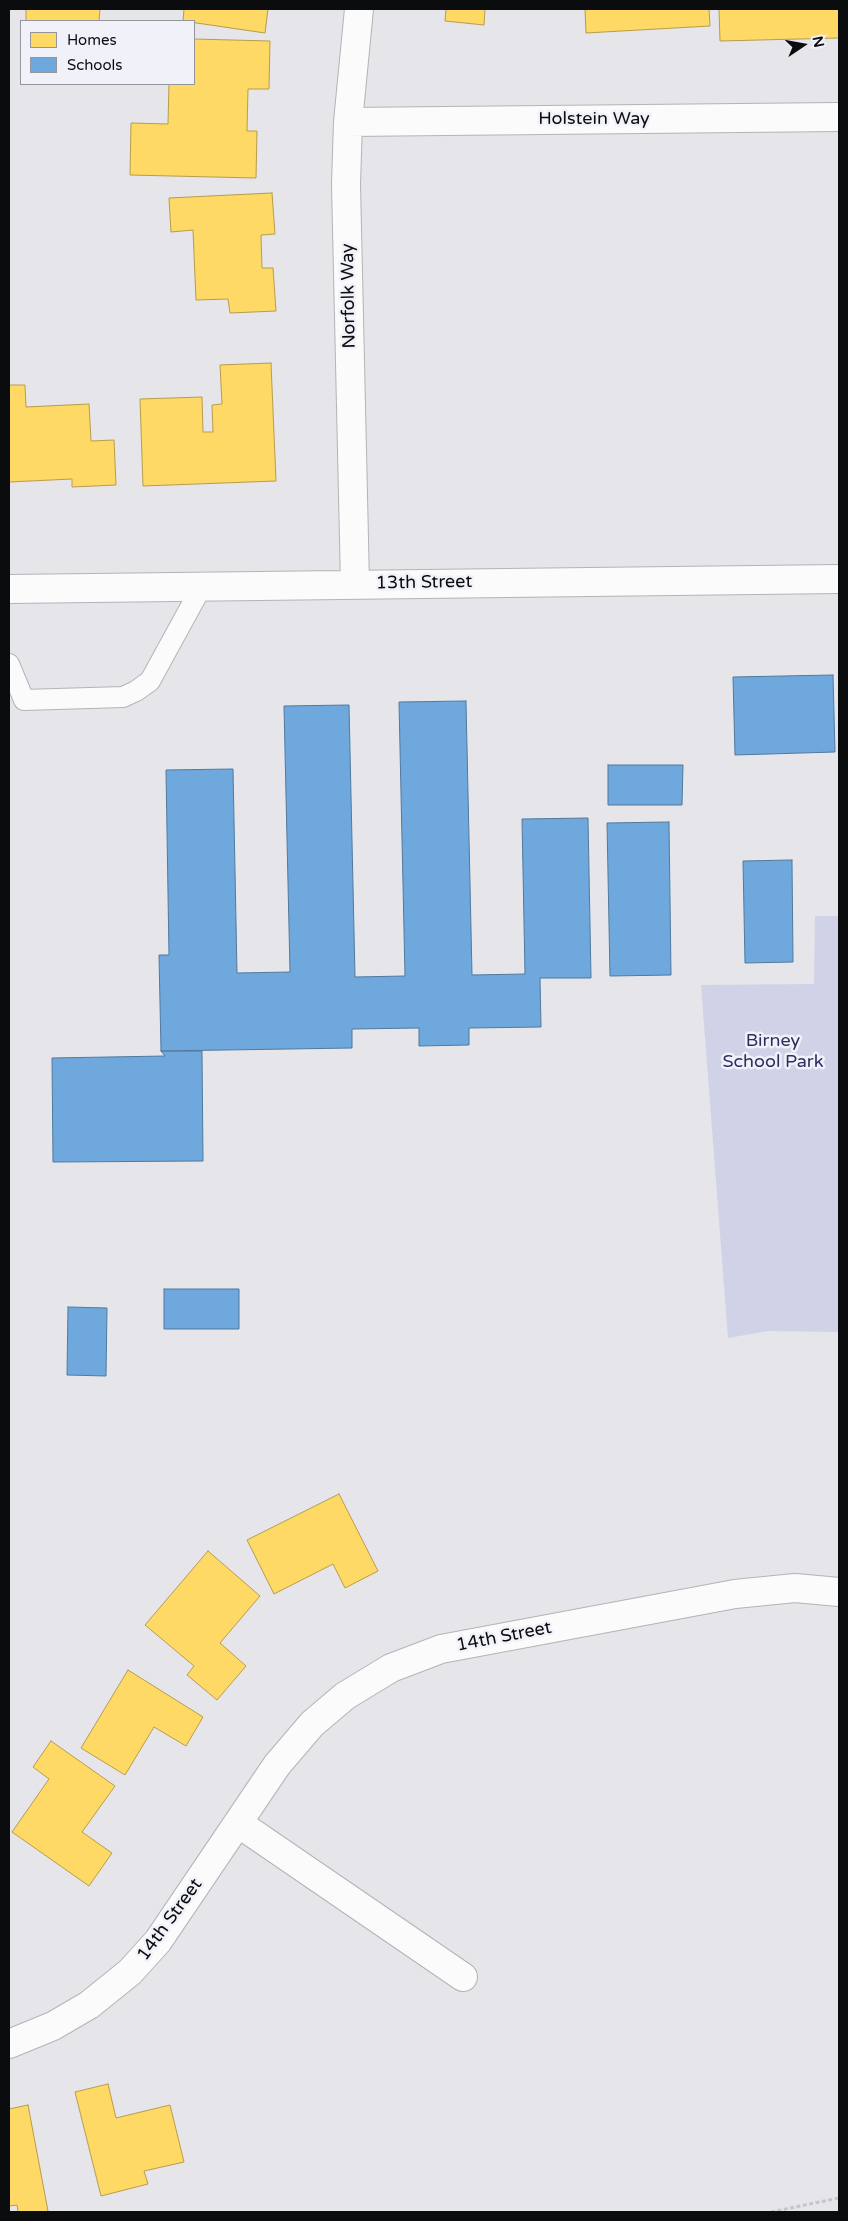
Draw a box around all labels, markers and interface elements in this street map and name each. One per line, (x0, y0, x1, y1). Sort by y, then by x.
legend (20, 20, 195, 85)
north arrow (778, 20, 828, 70)
text: Homes (67, 31, 117, 49)
text: N (809, 35, 828, 49)
text: Schools (67, 56, 123, 74)
street label: Holstein Way (538, 108, 650, 130)
street label: Norfolk Way (337, 243, 361, 349)
street label: 13th Street (376, 571, 472, 595)
park label: Birney School Park (722, 1030, 824, 1072)
street label: 14th Street (455, 1617, 553, 1657)
street label: 14th Street (133, 1875, 207, 1965)

